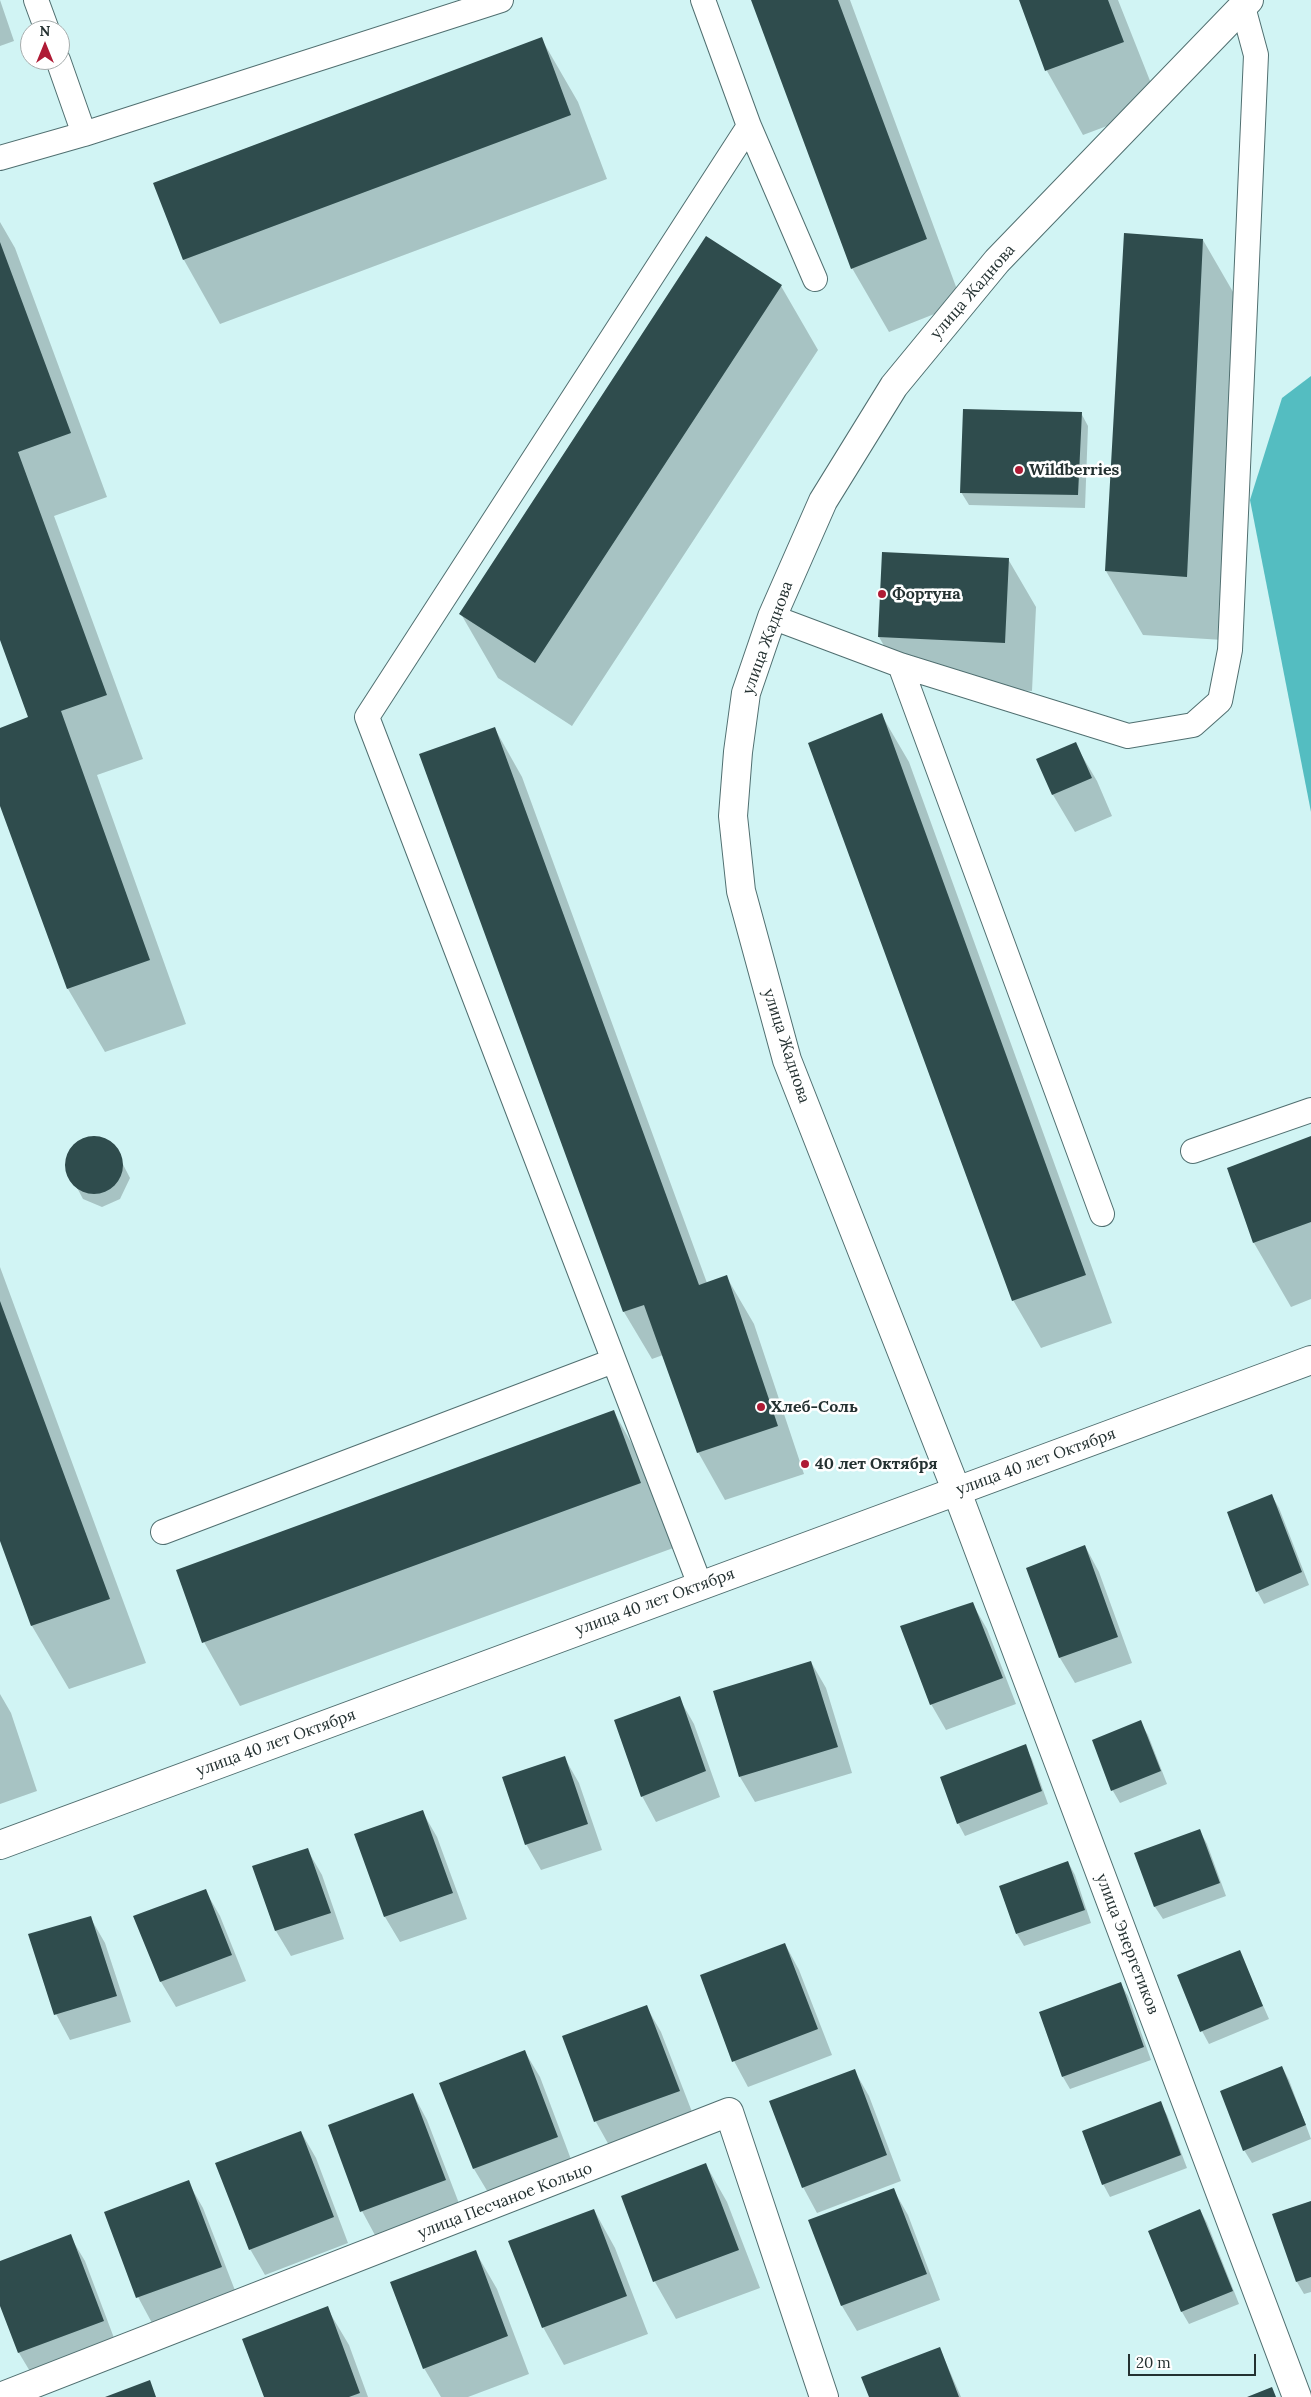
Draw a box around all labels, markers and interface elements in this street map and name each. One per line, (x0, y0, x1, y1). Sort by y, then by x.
north arrow (20, 20, 70, 70)
text: N (40, 22, 50, 40)
street label: улица Жаднова (927, 241, 1019, 343)
place label: Wildberries (1029, 460, 1119, 480)
marker: Wildberries (1013, 464, 1025, 476)
street label: улица Жаднова (739, 579, 797, 697)
place label: Фортуна (892, 584, 961, 604)
marker: Фортуна (876, 588, 888, 600)
street label: улица Жаднова (758, 986, 814, 1106)
place label: Хлеб-Соль (771, 1397, 858, 1417)
marker: Хлеб-Соль (755, 1401, 767, 1413)
street label: улица 40 лет Октября (954, 1424, 1118, 1500)
place label: 40 лет Октября (815, 1454, 938, 1474)
marker: 40 лет Октября (799, 1458, 811, 1470)
street label: улица 40 лет Октября (573, 1564, 737, 1640)
street label: улица 40 лет Октября (194, 1705, 358, 1781)
street label: улица Энергетиков (1091, 1871, 1163, 2017)
street label: улица Песчаное Кольцо (415, 2159, 595, 2243)
scale bar (1131, 2344, 1258, 2376)
text: 20 m (1136, 2353, 1171, 2372)

